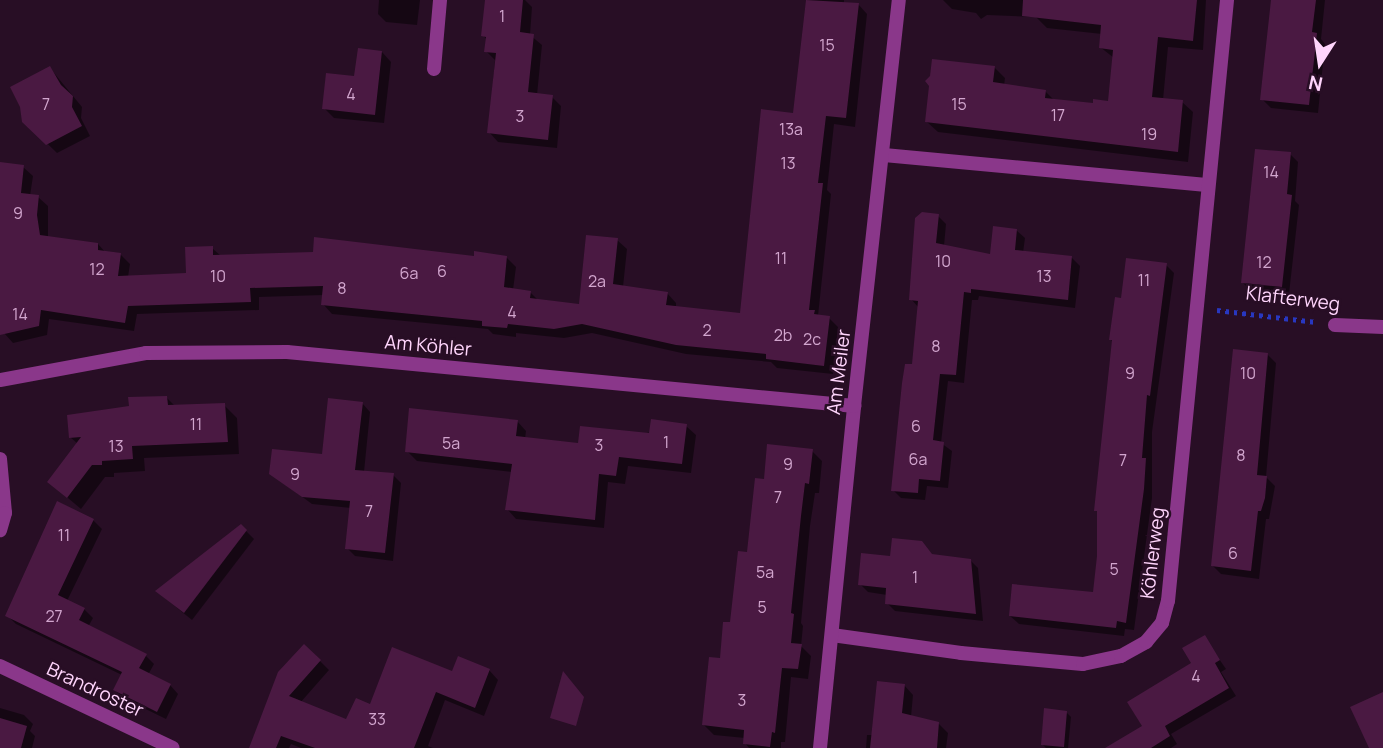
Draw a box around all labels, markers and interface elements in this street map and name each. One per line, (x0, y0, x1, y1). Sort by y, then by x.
house number: 1 (499, 6, 505, 26)
north arrow (1285, 28, 1355, 98)
house number: 15 (819, 35, 835, 55)
text: N (1306, 69, 1325, 98)
house number: 4 (346, 84, 356, 104)
house number: 7 (42, 94, 50, 114)
house number: 15 (951, 94, 967, 114)
house number: 17 (1051, 105, 1065, 125)
house number: 3 (516, 106, 524, 126)
house number: 13a (779, 119, 803, 139)
house number: 19 (1141, 124, 1157, 144)
house number: 13 (780, 153, 796, 173)
house number: 14 (1263, 162, 1279, 182)
house number: 9 (13, 203, 23, 223)
house number: 11 (775, 248, 787, 268)
house number: 10 (935, 251, 951, 271)
house number: 12 (1256, 252, 1272, 272)
house number: 12 (89, 259, 105, 279)
house number: 6 (437, 261, 447, 281)
house number: 6a (400, 263, 418, 283)
house number: 10 (210, 266, 226, 286)
house number: 13 (1036, 266, 1052, 286)
house number: 11 (1138, 270, 1150, 290)
house number: 2a (588, 271, 606, 291)
house number: 8 (337, 278, 347, 298)
street label: Klafterweg (1245, 282, 1341, 316)
house number: 4 (507, 302, 517, 322)
house number: 14 (12, 304, 28, 324)
house number: 2 (702, 320, 712, 340)
house number: 2b (774, 325, 792, 345)
street label: Am Meiler (822, 328, 856, 416)
house number: 2c (803, 329, 821, 349)
street label: Am Köhler (383, 331, 473, 361)
house number: 8 (931, 336, 941, 356)
house number: 9 (1125, 363, 1135, 383)
house number: 10 (1240, 363, 1256, 383)
house number: 11 (190, 414, 202, 434)
house number: 6 (911, 416, 921, 436)
house number: 1 (663, 432, 669, 452)
house number: 5a (442, 433, 460, 453)
house number: 3 (595, 435, 603, 455)
house number: 13 (108, 436, 124, 456)
house number: 8 (1236, 445, 1246, 465)
house number: 6a (909, 449, 927, 469)
house number: 7 (1119, 450, 1127, 470)
house number: 9 (783, 454, 793, 474)
house number: 9 (290, 464, 300, 484)
house number: 7 (774, 487, 782, 507)
house number: 7 (365, 501, 373, 521)
street label: Köhlerweg (1136, 506, 1170, 600)
house number: 11 (58, 525, 70, 545)
house number: 6 (1228, 543, 1238, 563)
house number: 5 (1109, 559, 1119, 579)
house number: 5a (756, 562, 774, 582)
house number: 1 (912, 567, 918, 587)
house number: 5 (757, 597, 767, 617)
house number: 27 (45, 606, 63, 626)
street label: Brandroster (43, 658, 147, 722)
house number: 4 (1191, 666, 1201, 686)
house number: 3 (738, 690, 746, 710)
house number: 33 (368, 709, 386, 729)

